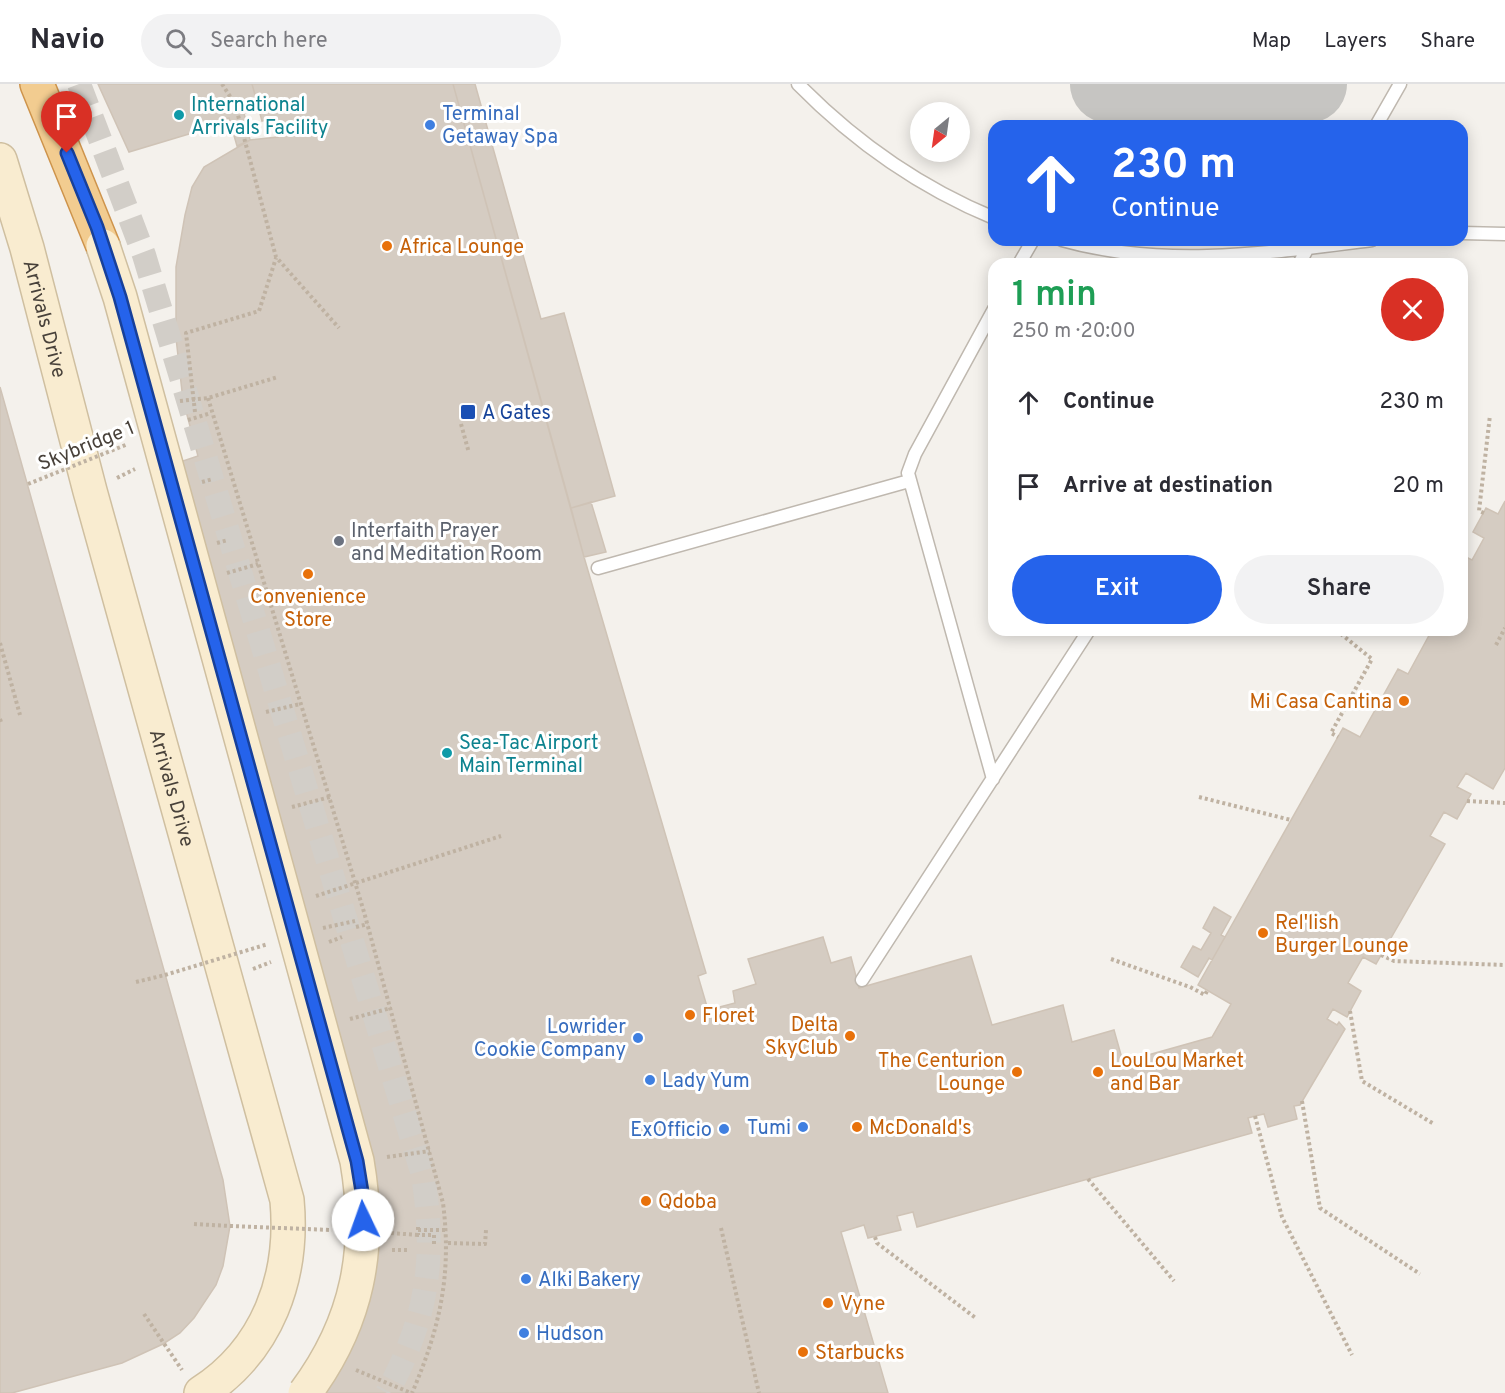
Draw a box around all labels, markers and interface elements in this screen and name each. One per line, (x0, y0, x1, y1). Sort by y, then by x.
search box (141, 14, 561, 68)
text: Navio (30, 23, 105, 59)
icon: search (162, 25, 195, 58)
text: Search here (210, 28, 327, 55)
text: Map (1252, 28, 1291, 55)
text: Layers (1324, 28, 1387, 55)
text: Share (1420, 28, 1475, 55)
pin (41, 91, 92, 153)
place label: International Arrivals Facility (191, 93, 328, 142)
icon: arrive (50, 100, 83, 133)
place label: Terminal Getaway Spa (442, 102, 558, 151)
north arrow (910, 102, 970, 162)
map controls (910, 102, 970, 162)
marker: International Arrivals Facility (172, 108, 186, 122)
marker: Terminal Getaway Spa (423, 118, 437, 132)
text: 230 m (1111, 140, 1236, 193)
icon: ahead (1012, 144, 1090, 222)
text: Continue (1111, 192, 1220, 226)
place label: Africa Lounge (399, 235, 524, 261)
marker: Africa Lounge (380, 239, 394, 253)
street label: Arrivals Drive (16, 257, 71, 381)
text: 1 min (1012, 273, 1097, 319)
button: close (1381, 278, 1444, 341)
text: 250 m · 20:00 (1012, 319, 1136, 345)
icon: ahead (1012, 386, 1045, 419)
text: Continue (1063, 389, 1154, 416)
text: 230 m (1380, 389, 1444, 416)
place label: A Gates (482, 401, 551, 427)
marker: A Gates (459, 403, 477, 421)
street label: Skybridge 1 (35, 416, 139, 478)
icon: arrive (1012, 470, 1045, 503)
text: Arrive at destination (1063, 473, 1273, 500)
text: 20 m (1393, 473, 1444, 500)
place label: Interfaith Prayer and Meditation Room (351, 519, 542, 568)
marker: Interfaith Prayer and Meditation Room (332, 534, 346, 548)
button: Exit (1012, 555, 1222, 624)
button: Share (1234, 555, 1444, 624)
marker: Convenience Store (301, 567, 315, 581)
place label: Convenience Store (250, 585, 366, 634)
place label: Mi Casa Cantina (1249, 690, 1392, 716)
marker: Mi Casa Cantina (1397, 694, 1411, 708)
street label: Arrivals Drive (142, 726, 199, 850)
place label: Sea-Tac Airport Main Terminal (459, 731, 599, 780)
marker: Sea-Tac Airport Main Terminal (440, 746, 454, 760)
place label: Rel'lish Burger Lounge (1275, 911, 1409, 960)
marker: Rel'lish Burger Lounge (1256, 926, 1270, 940)
place label: Floret (702, 1004, 755, 1030)
marker: Floret (683, 1008, 697, 1022)
place label: Delta SkyClub (765, 1013, 838, 1062)
place label: Lowrider Cookie Company (474, 1015, 626, 1064)
marker: Delta SkyClub (843, 1029, 857, 1043)
marker: Lowrider Cookie Company (631, 1031, 645, 1045)
place label: The Centurion Lounge (878, 1049, 1005, 1098)
place label: LouLou Market and Bar (1110, 1049, 1244, 1098)
marker: The Centurion Lounge (1010, 1065, 1024, 1079)
marker: LouLou Market and Bar (1091, 1065, 1105, 1079)
place label: Lady Yum (662, 1069, 750, 1095)
marker: Lady Yum (643, 1073, 657, 1087)
place label: Tumi (747, 1116, 791, 1142)
place label: McDonald's (869, 1116, 972, 1142)
place label: ExOfficio (630, 1118, 712, 1144)
marker: Tumi (796, 1120, 810, 1134)
marker: McDonald's (850, 1120, 864, 1134)
marker: ExOfficio (717, 1122, 731, 1136)
position arrow (331, 1188, 395, 1252)
place label: Qdoba (658, 1190, 717, 1216)
marker: Qdoba (639, 1194, 653, 1208)
place label: Alki Bakery (538, 1268, 641, 1294)
marker: Alki Bakery (519, 1272, 533, 1286)
place label: Vyne (840, 1292, 885, 1318)
marker: Vyne (821, 1296, 835, 1310)
place label: Hudson (536, 1322, 604, 1348)
marker: Hudson (517, 1326, 531, 1340)
place label: Starbucks (815, 1341, 905, 1367)
marker: Starbucks (796, 1345, 810, 1359)

